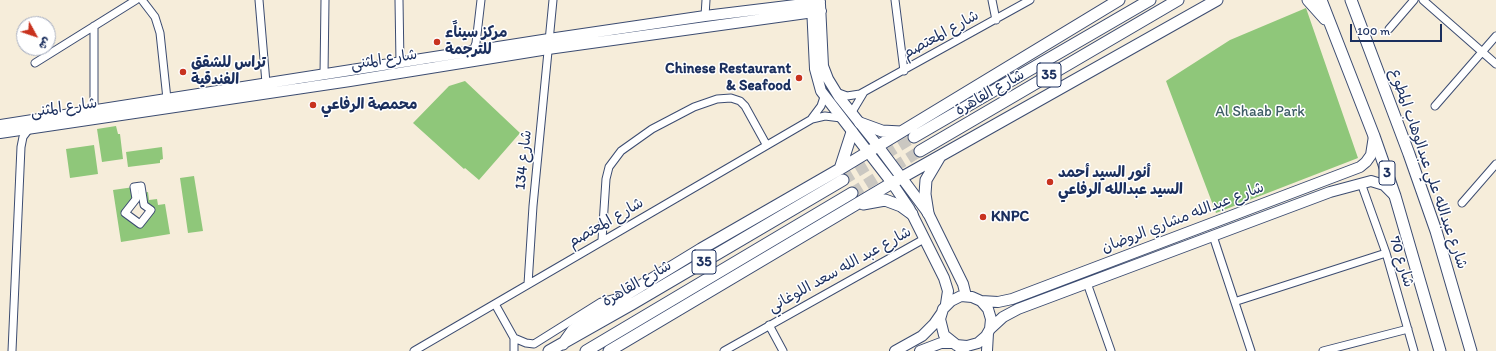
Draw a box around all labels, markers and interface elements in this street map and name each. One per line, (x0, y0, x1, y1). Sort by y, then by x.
street label: شارع المعتصم (900, 7, 982, 63)
north arrow (16, 16, 56, 56)
scale bar (1352, 16, 1444, 42)
place label: مركز سيناًء للترجمة (445, 24, 507, 59)
text: 100 m (1357, 24, 1390, 38)
text: ش (36, 35, 54, 52)
marker: مركز سيناًء للترجمة (432, 37, 442, 47)
street label: شارع المثنى (349, 46, 419, 74)
place label: تراس للشقق الفندقية (191, 54, 266, 89)
place label: Chinese Restaurant & Seafood (665, 60, 791, 95)
road number: 35 (1037, 63, 1061, 87)
street label: شارع القاهرة (952, 66, 1028, 120)
street label: شارع عبدالله علي عبدالوهاب المطوع (1385, 66, 1471, 272)
marker: تراس للشقق الفندقية (178, 67, 188, 77)
marker: Chinese Restaurant & Seafood (794, 73, 804, 83)
street label: شارع المثنى (29, 94, 99, 122)
place label: محمصة الرفاعي (321, 96, 418, 114)
marker: محمصة الرفاعي (308, 100, 318, 110)
park label: Al Shaab Park (1215, 103, 1305, 121)
street label: شارع 134 (512, 129, 536, 191)
road number: 3 (1379, 161, 1395, 185)
place label: أنور السيد أحمد السيد عبدالله الرفاعي (1058, 164, 1183, 199)
marker: أنور السيد أحمد السيد عبدالله الرفاعي (1045, 177, 1055, 187)
street label: شارع عبدالله مشاري الروضان (1099, 179, 1267, 257)
street label: شارع المعتصم (565, 194, 647, 252)
place label: KNPC (991, 208, 1029, 226)
marker: KNPC (978, 212, 988, 222)
street label: شارع عبد الله سعد اللوغاني (765, 223, 915, 317)
street label: شارع 70 (1385, 234, 1417, 290)
road number: 35 (692, 250, 716, 274)
street label: شارع القاهرة (599, 257, 675, 311)

